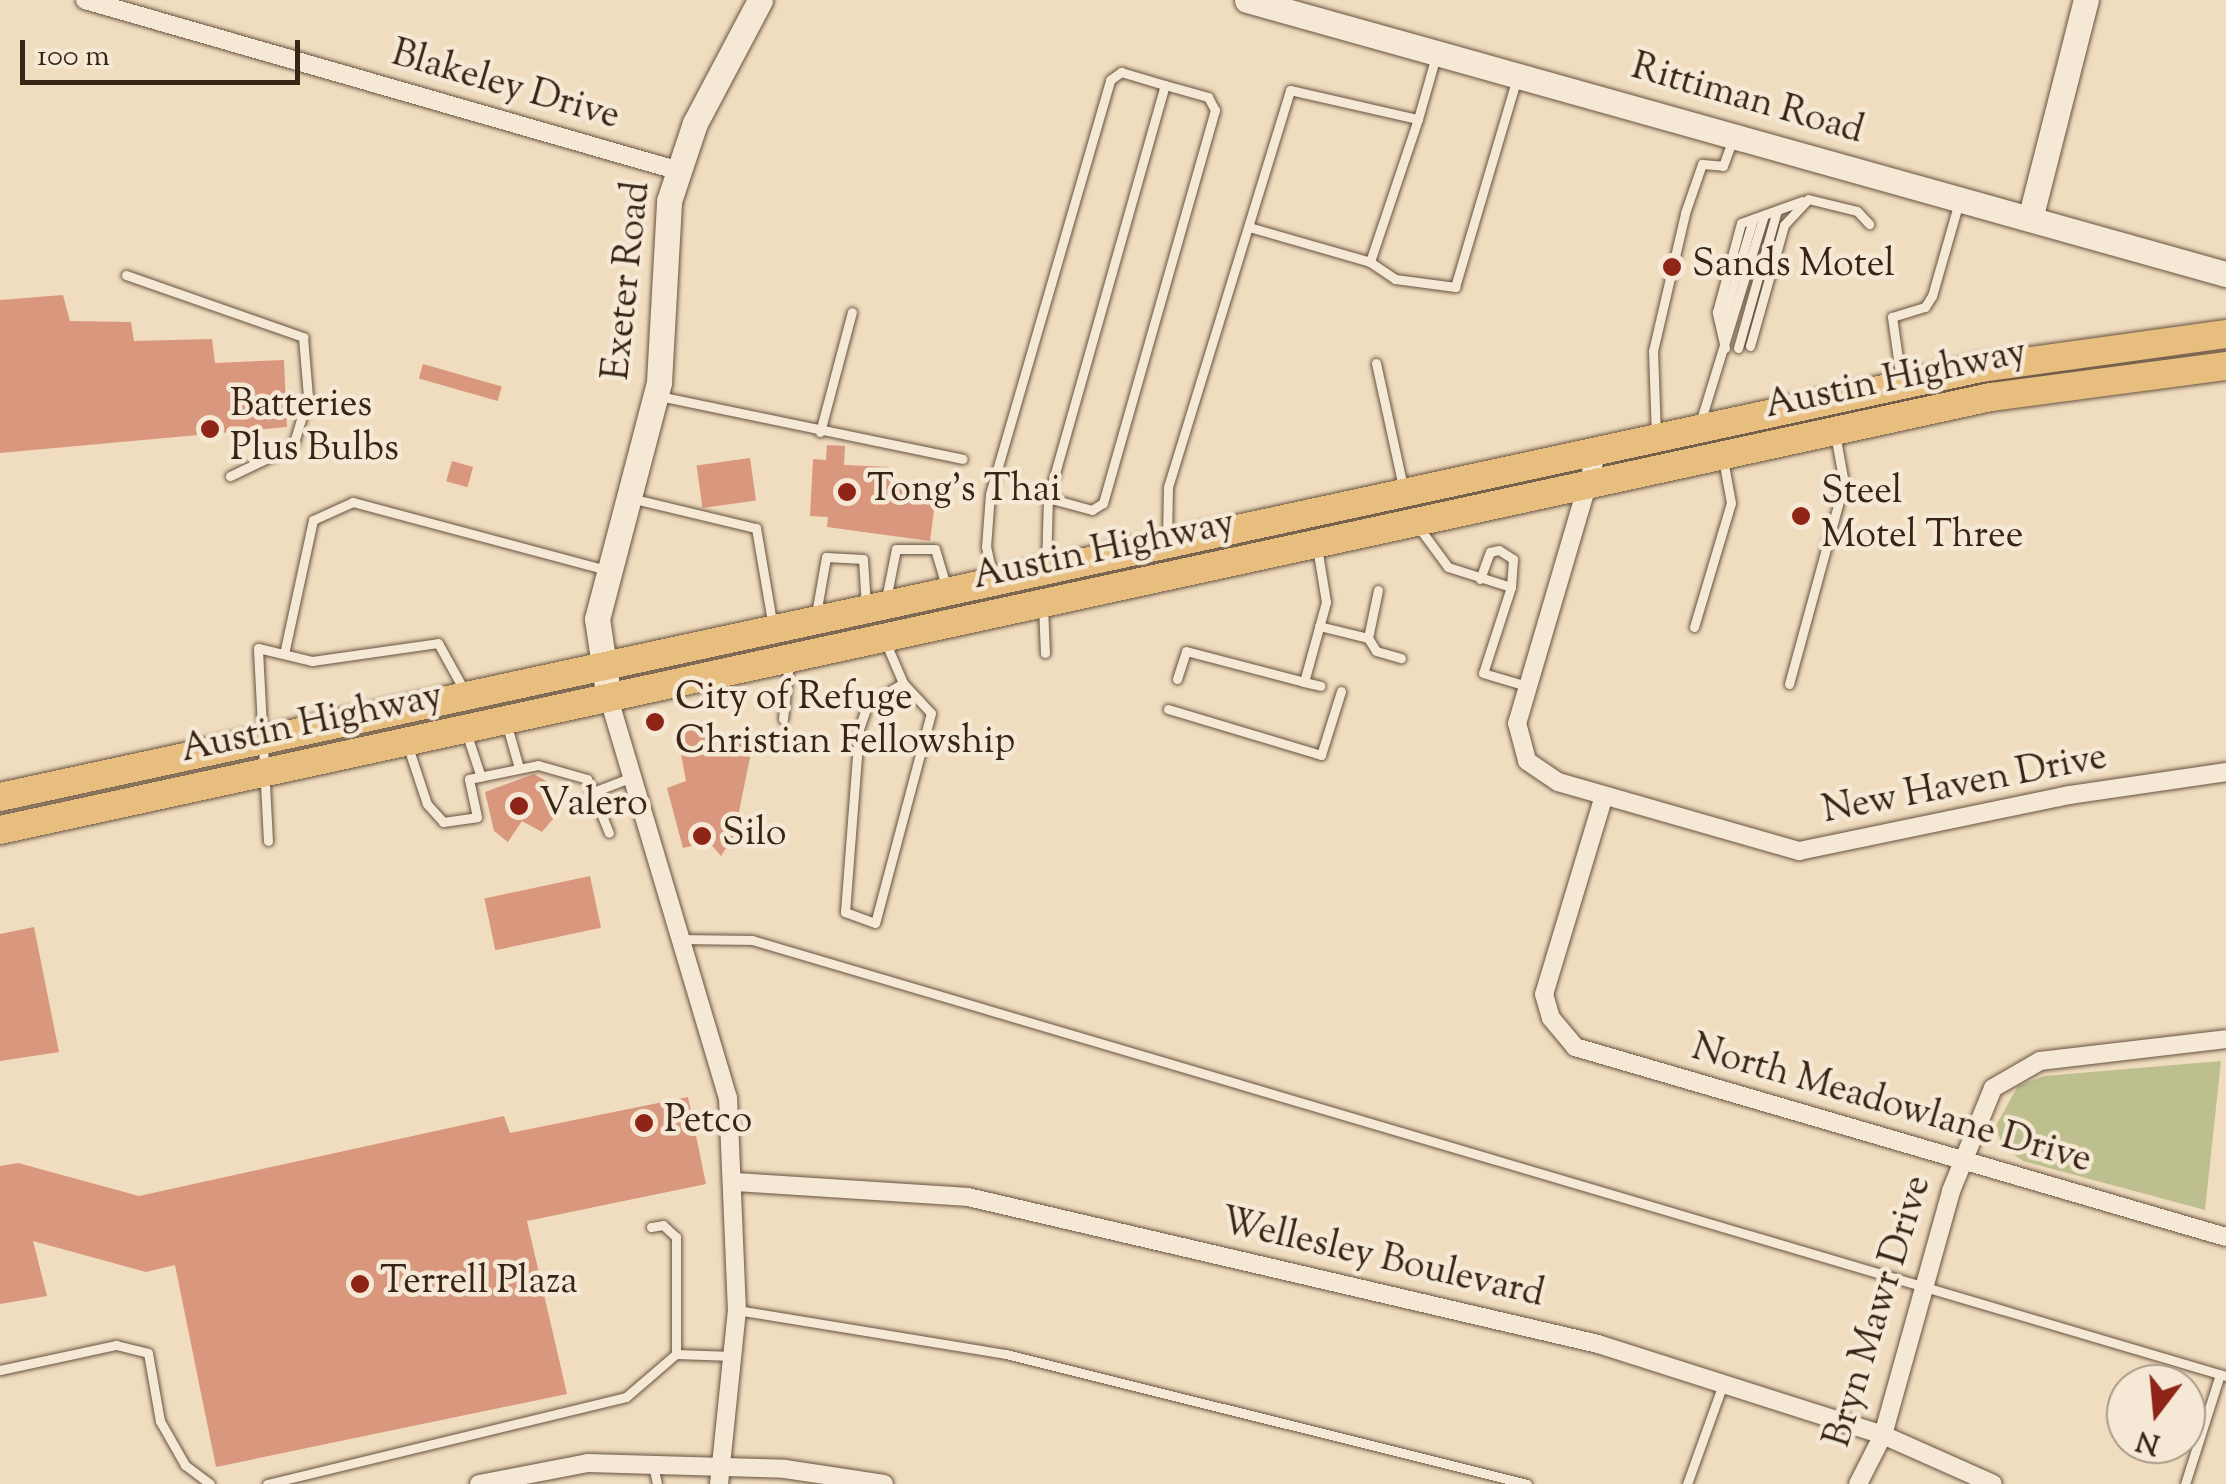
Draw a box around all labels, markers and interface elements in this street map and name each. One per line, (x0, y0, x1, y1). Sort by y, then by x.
scale bar (25, 20, 305, 82)
street label: Blakeley Drive (386, 33, 624, 141)
text: 100 m (37, 36, 110, 79)
street label: Rittiman Road (1626, 46, 1868, 156)
street label: Exeter Road (596, 179, 662, 383)
place label: Sands Motel (1692, 244, 1895, 290)
marker: Sands Motel (1661, 256, 1683, 278)
street label: Austin Highway (1761, 331, 2031, 431)
place label: Batteries Plus Bulbs (230, 384, 399, 474)
marker: Batteries Plus Bulbs (199, 418, 221, 440)
place label: Tong's Thai (867, 469, 1061, 515)
place label: Steel Motel Three (1821, 471, 2023, 560)
marker: Tong's Thai (836, 481, 858, 503)
street label: Austin Highway (969, 502, 1239, 602)
marker: Steel Motel Three (1790, 505, 1812, 527)
street label: Austin Highway (177, 675, 447, 775)
place label: City of Refuge Christian Fellowship (675, 677, 1015, 766)
marker: City of Refuge Christian Fellowship (644, 711, 666, 733)
street label: New Haven Drive (1819, 736, 2111, 836)
place label: Valero (539, 783, 648, 829)
marker: Valero (508, 795, 530, 817)
place label: Silo (722, 813, 786, 859)
marker: Silo (691, 825, 713, 847)
street label: North Meadowlane Drive (1686, 1027, 2096, 1185)
place label: Petco (664, 1100, 752, 1146)
marker: Petco (633, 1112, 655, 1134)
street label: Bryn Mawr Drive (1817, 1171, 1943, 1453)
street label: Wellesley Boulevard (1216, 1201, 1548, 1319)
place label: Terrell Plaza (380, 1261, 578, 1307)
marker: Terrell Plaza (349, 1273, 371, 1295)
north arrow (2106, 1364, 2206, 1464)
text: N (2132, 1419, 2165, 1463)

